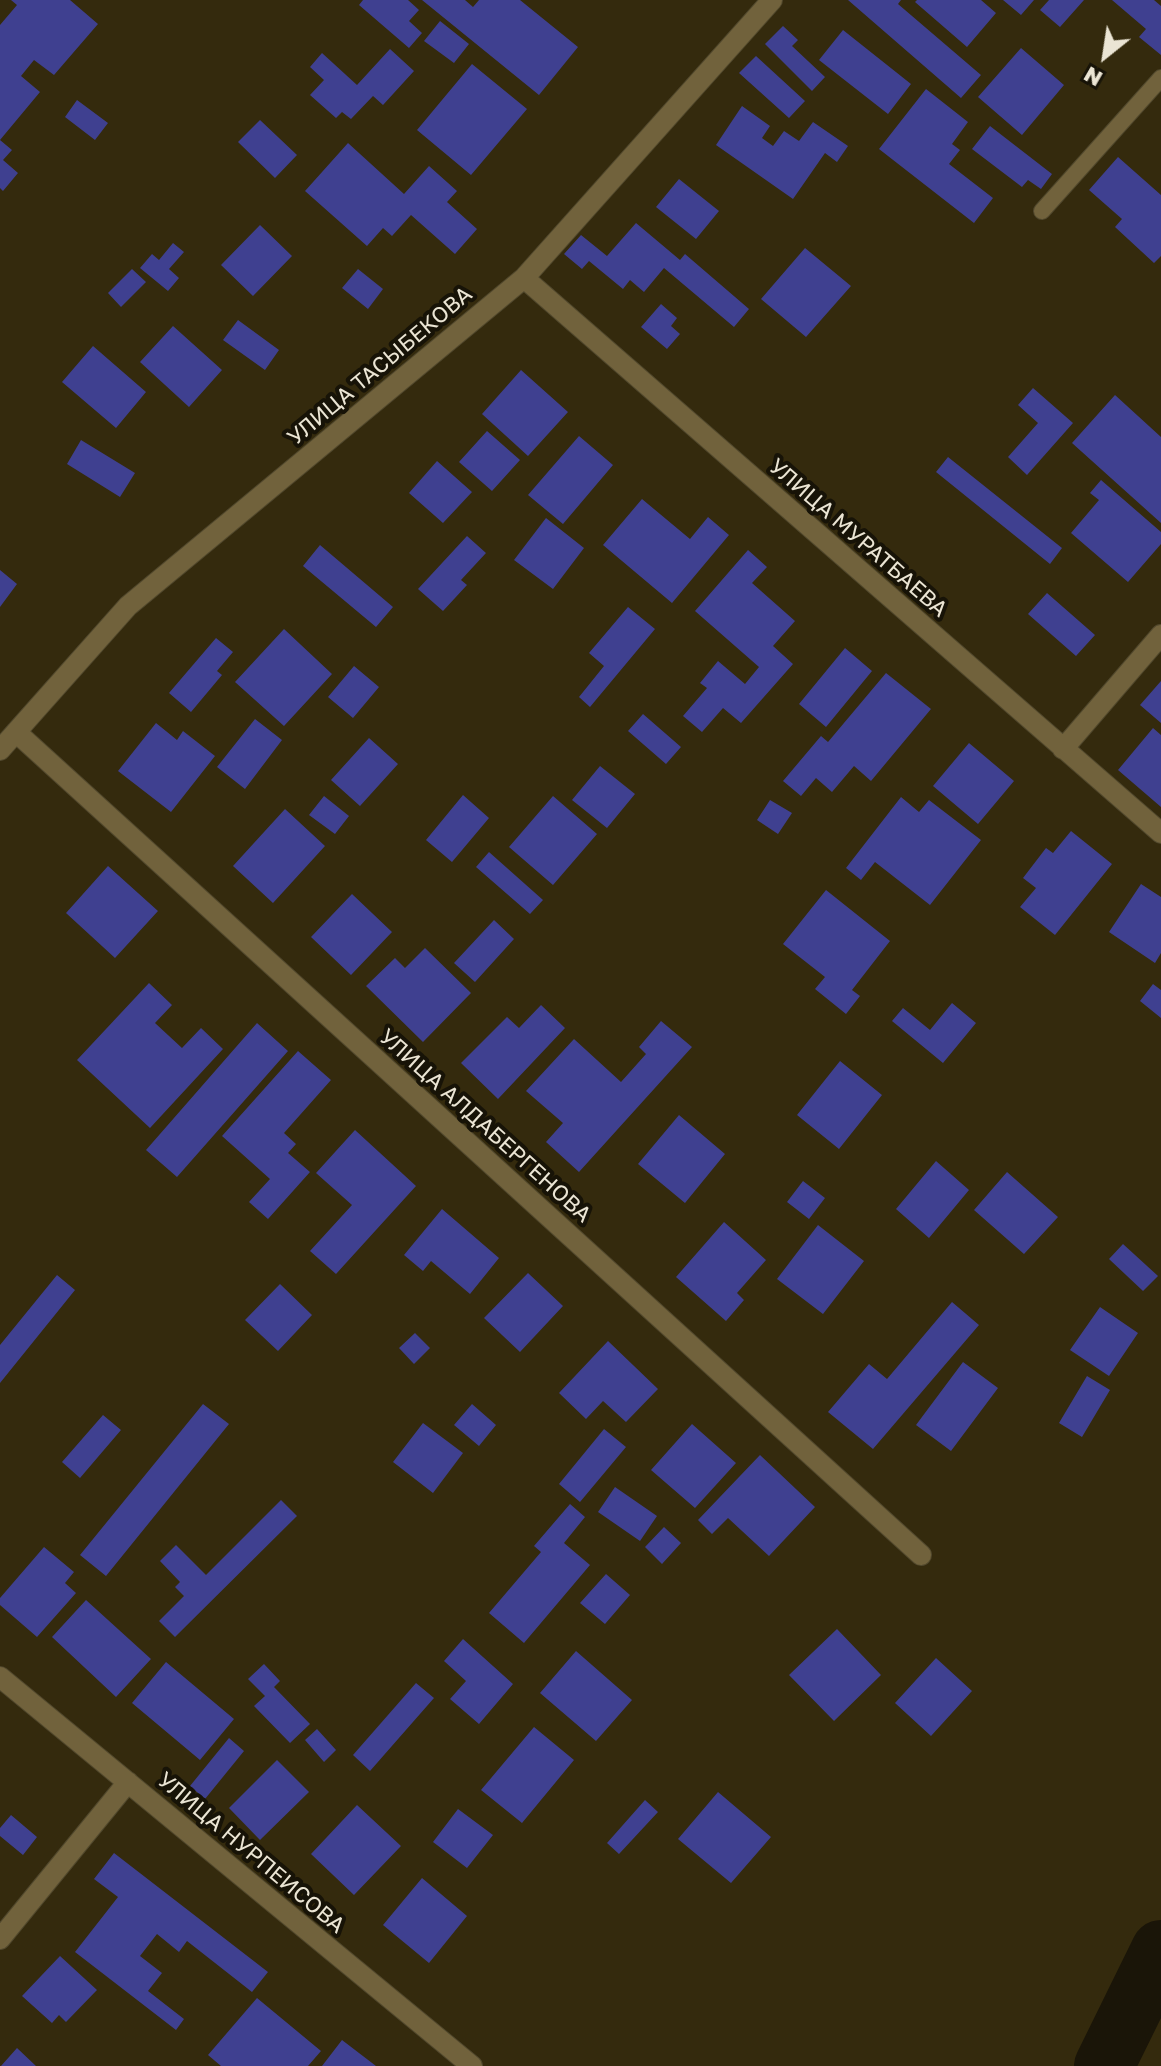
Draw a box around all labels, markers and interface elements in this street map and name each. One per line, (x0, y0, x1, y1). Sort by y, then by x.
north arrow (1065, 16, 1145, 96)
text: N (1079, 61, 1107, 93)
street label: УЛИЦА ТАСЫБЕКОВА (282, 281, 478, 451)
street label: УЛИЦА МУРАТБАЕВА (763, 453, 953, 623)
street label: УЛИЦА АЛДАБЕРГЕНОВА (374, 1024, 596, 1228)
street label: УЛИЦА НУРПЕИСОВА (152, 1767, 350, 1939)

